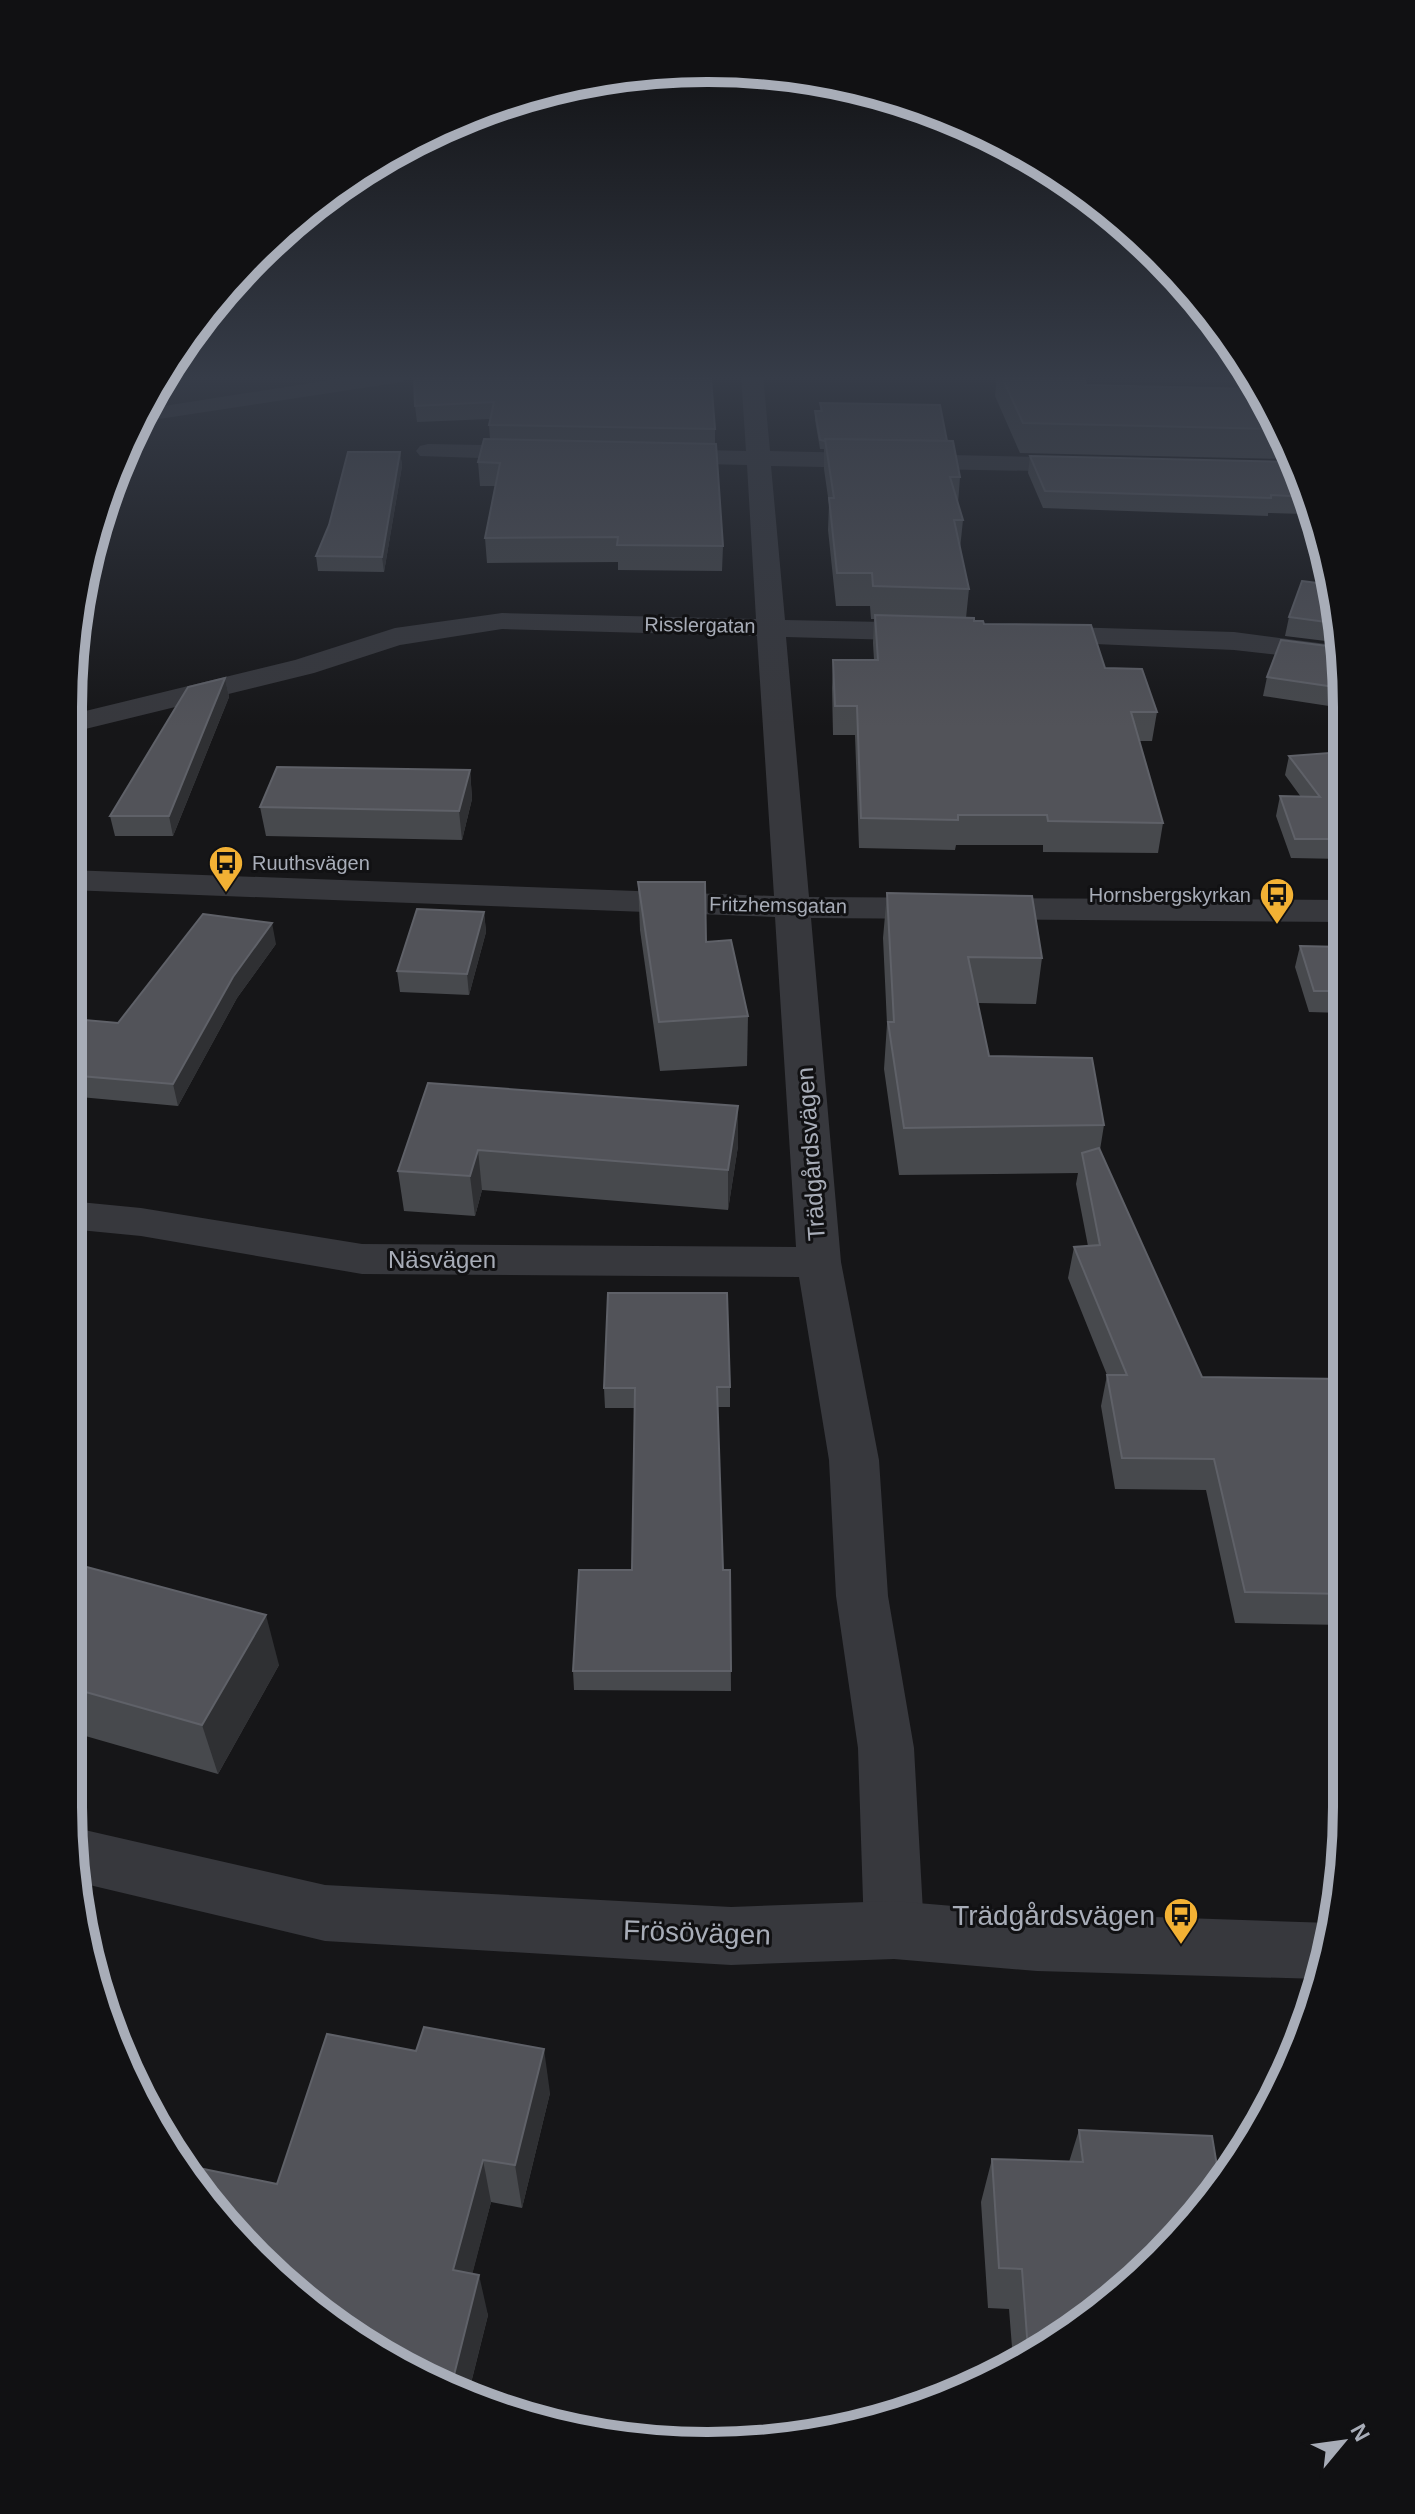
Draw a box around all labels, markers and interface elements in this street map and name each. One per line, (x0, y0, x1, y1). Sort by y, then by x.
street label: Risslergatan (644, 613, 756, 637)
bus stop icon: Ruuthsvägen (207, 844, 245, 894)
place label: Ruuthsvägen (252, 852, 370, 874)
bus stop icon: Hornsbergskyrkan (1258, 876, 1296, 926)
place label: Hornsbergskyrkan (1089, 884, 1251, 906)
street label: Fritzhemsgatan (709, 893, 847, 917)
street label: Trädgårdsvägen (791, 1066, 830, 1242)
street label: Näsvägen (388, 1246, 496, 1273)
bus stop icon: Trädgårdsvägen (1162, 1896, 1200, 1946)
place label: Trädgårdsvägen (952, 1900, 1155, 1931)
street label: Frösövägen (623, 1914, 771, 1951)
north arrow (1303, 2402, 1383, 2482)
text: N (1345, 2420, 1375, 2446)

